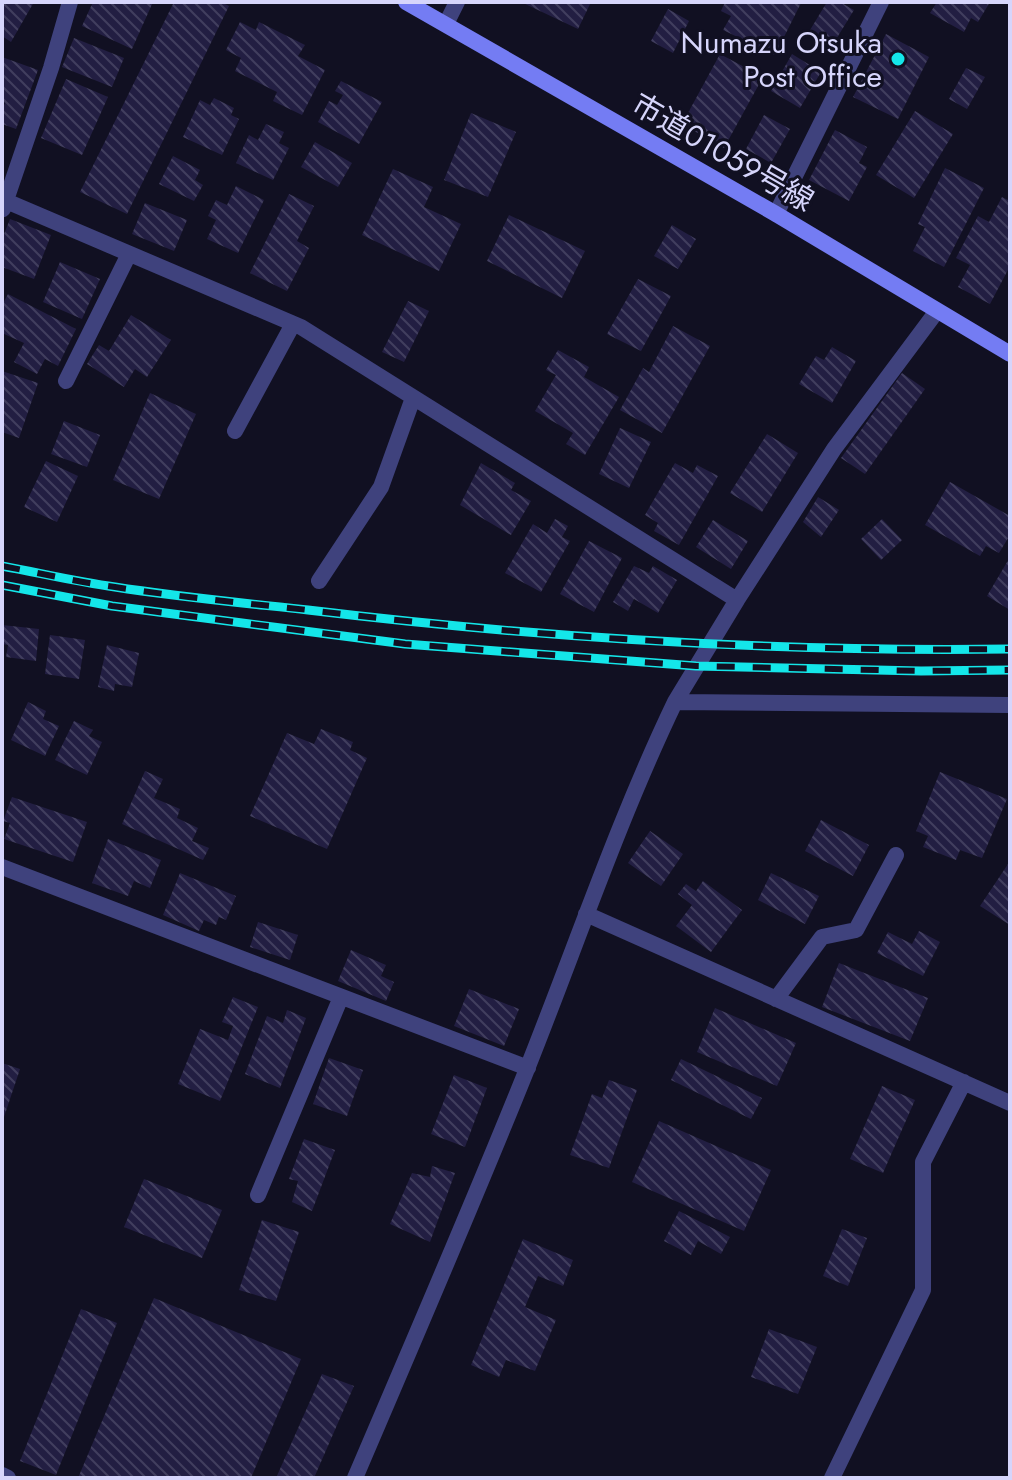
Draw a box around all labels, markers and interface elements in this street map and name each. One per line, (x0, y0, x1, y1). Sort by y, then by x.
place label: Numazu Otsuka Post Office (681, 21, 882, 98)
marker: Numazu Otsuka Post Office (889, 50, 907, 68)
street label: 市道01059号線 (624, 82, 822, 222)

